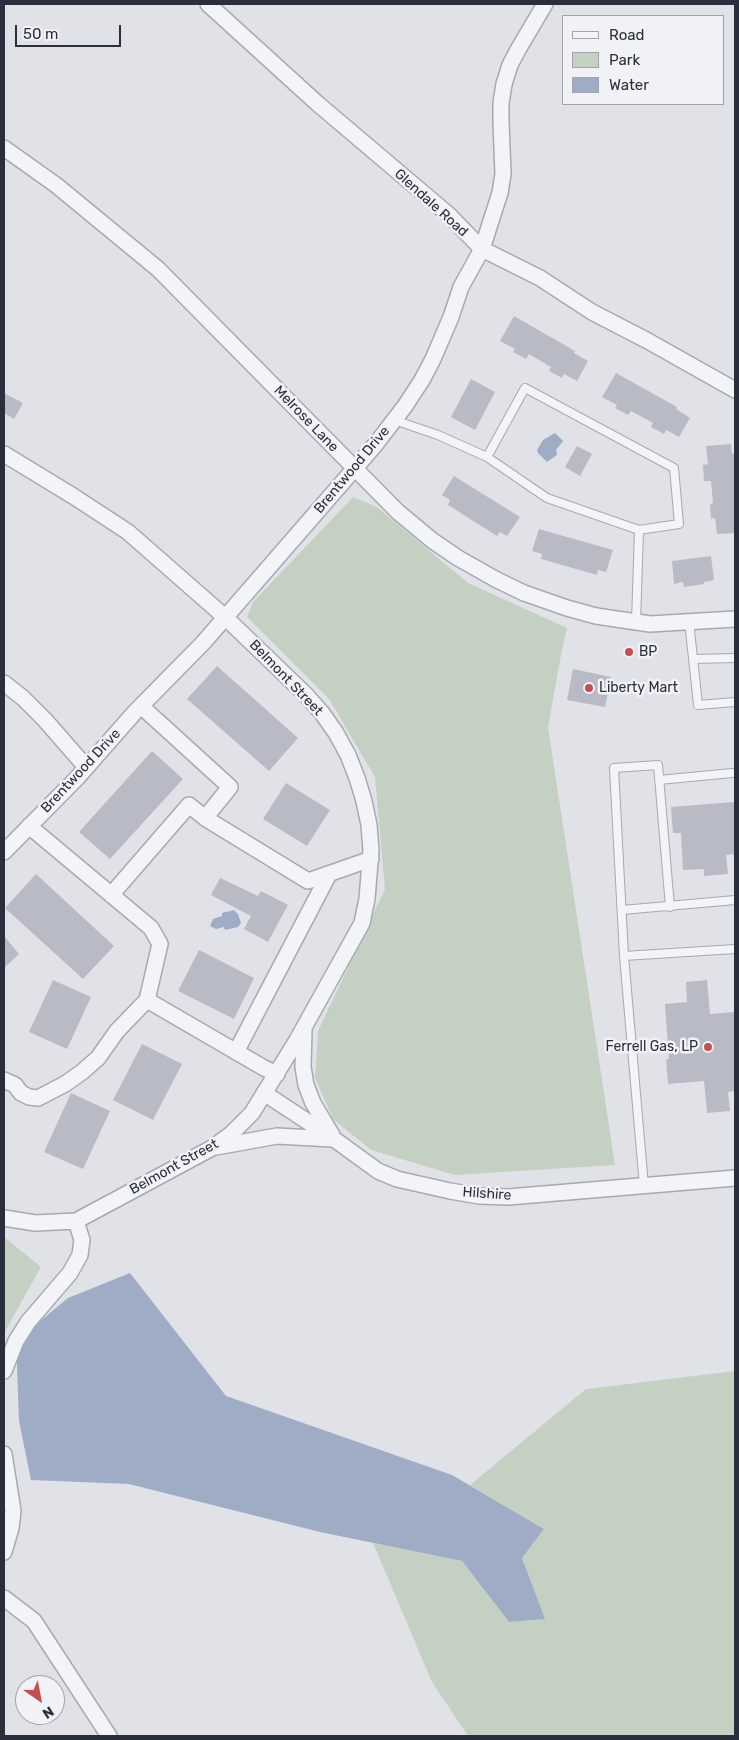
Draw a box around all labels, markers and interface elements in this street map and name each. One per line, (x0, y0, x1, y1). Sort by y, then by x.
scale bar (18, 15, 124, 47)
legend (562, 15, 724, 105)
text: 50 m (23, 25, 58, 43)
text: Road (609, 26, 645, 44)
text: Park (609, 51, 640, 69)
text: Water (609, 76, 649, 94)
street label: Glendale Road (391, 166, 471, 240)
street label: Melrose Lane (270, 382, 342, 456)
street label: Brentwood Drive (311, 423, 393, 517)
street label: Belmont Street (246, 637, 326, 719)
place label: BP (639, 644, 657, 660)
marker: BP (623, 646, 635, 658)
place label: Liberty Mart (599, 680, 678, 696)
marker: Liberty Mart (583, 682, 595, 694)
street label: Brentwood Drive (38, 725, 124, 817)
place label: Ferrell Gas, LP (605, 1039, 698, 1055)
marker: Ferrell Gas, LP (702, 1041, 714, 1053)
street label: Belmont Street (127, 1136, 221, 1198)
street label: Hilshire (462, 1184, 512, 1204)
north arrow (15, 1675, 65, 1725)
text: N (39, 1702, 57, 1722)

